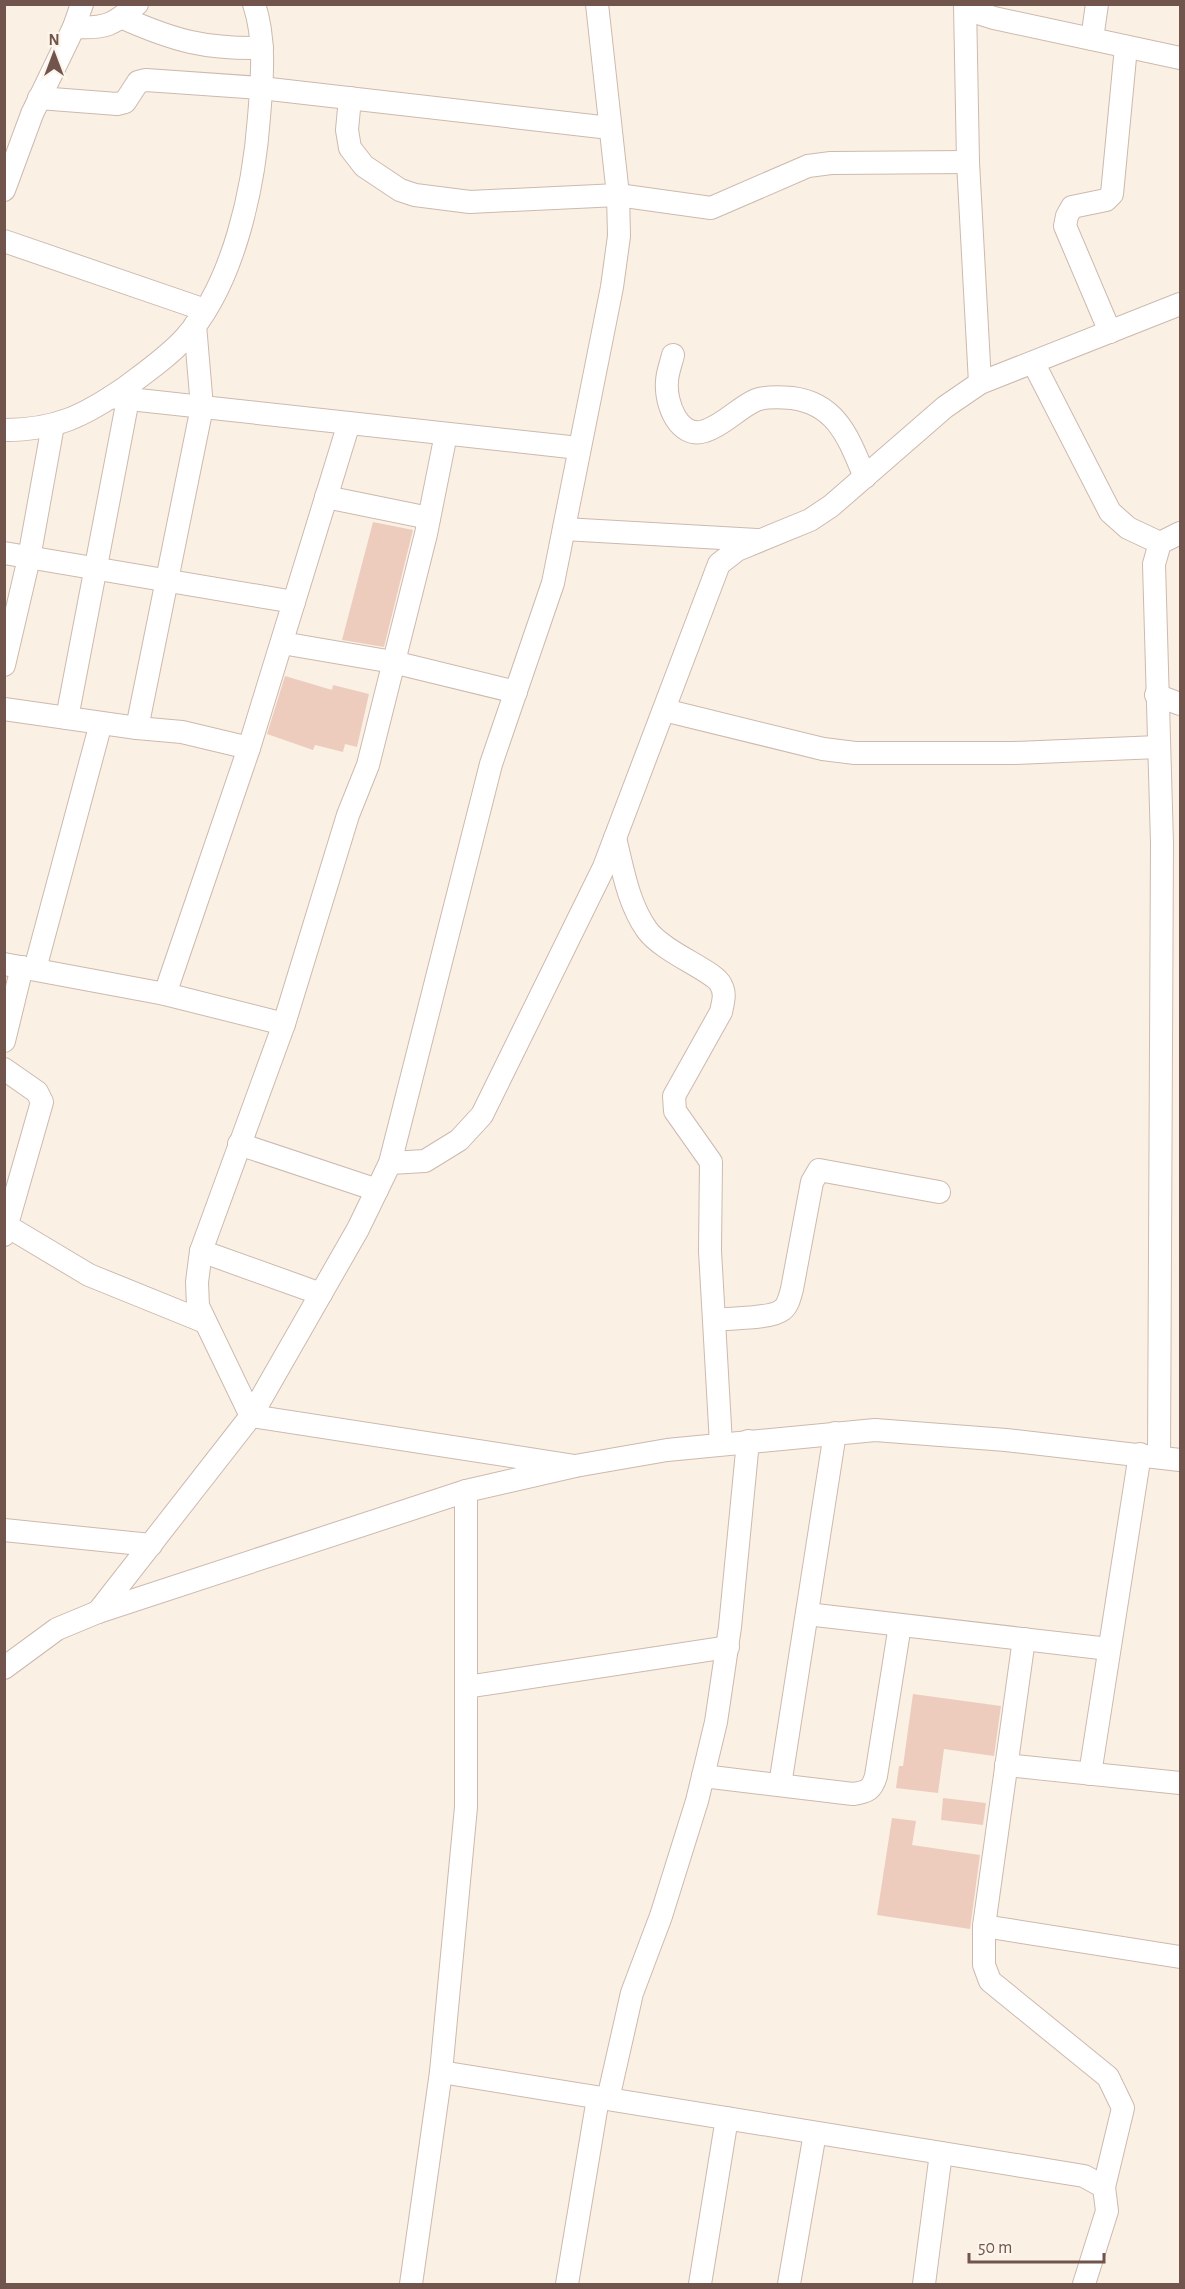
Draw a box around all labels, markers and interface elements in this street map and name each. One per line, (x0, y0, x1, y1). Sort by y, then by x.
north arrow (24, 24, 84, 84)
text: N (48, 32, 60, 48)
scale bar (969, 2226, 1104, 2264)
text: 50 m (978, 2239, 1012, 2257)

